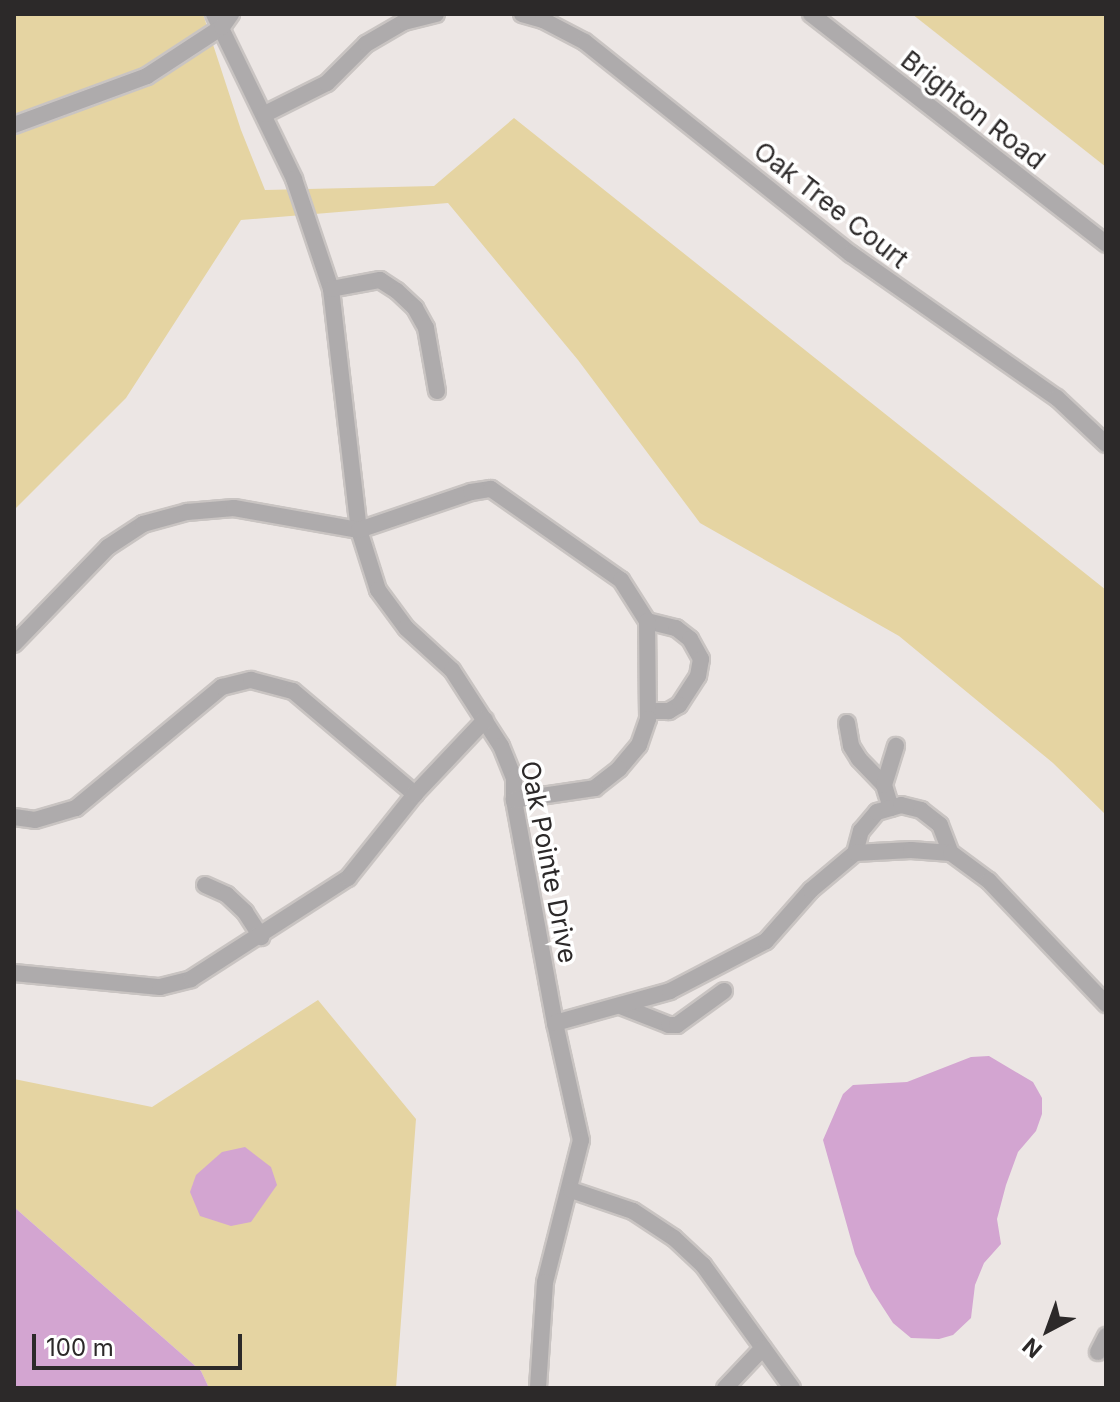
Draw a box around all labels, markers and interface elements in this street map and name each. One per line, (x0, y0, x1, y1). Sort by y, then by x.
street label: Brighton Road (895, 44, 1051, 176)
street label: Oak Tree Court (748, 135, 914, 275)
street label: Oak Pointe Drive (514, 758, 584, 966)
north arrow (1008, 1290, 1088, 1370)
scale bar (36, 1318, 246, 1368)
text: 100 m (46, 1333, 114, 1362)
text: N (1017, 1333, 1047, 1363)

